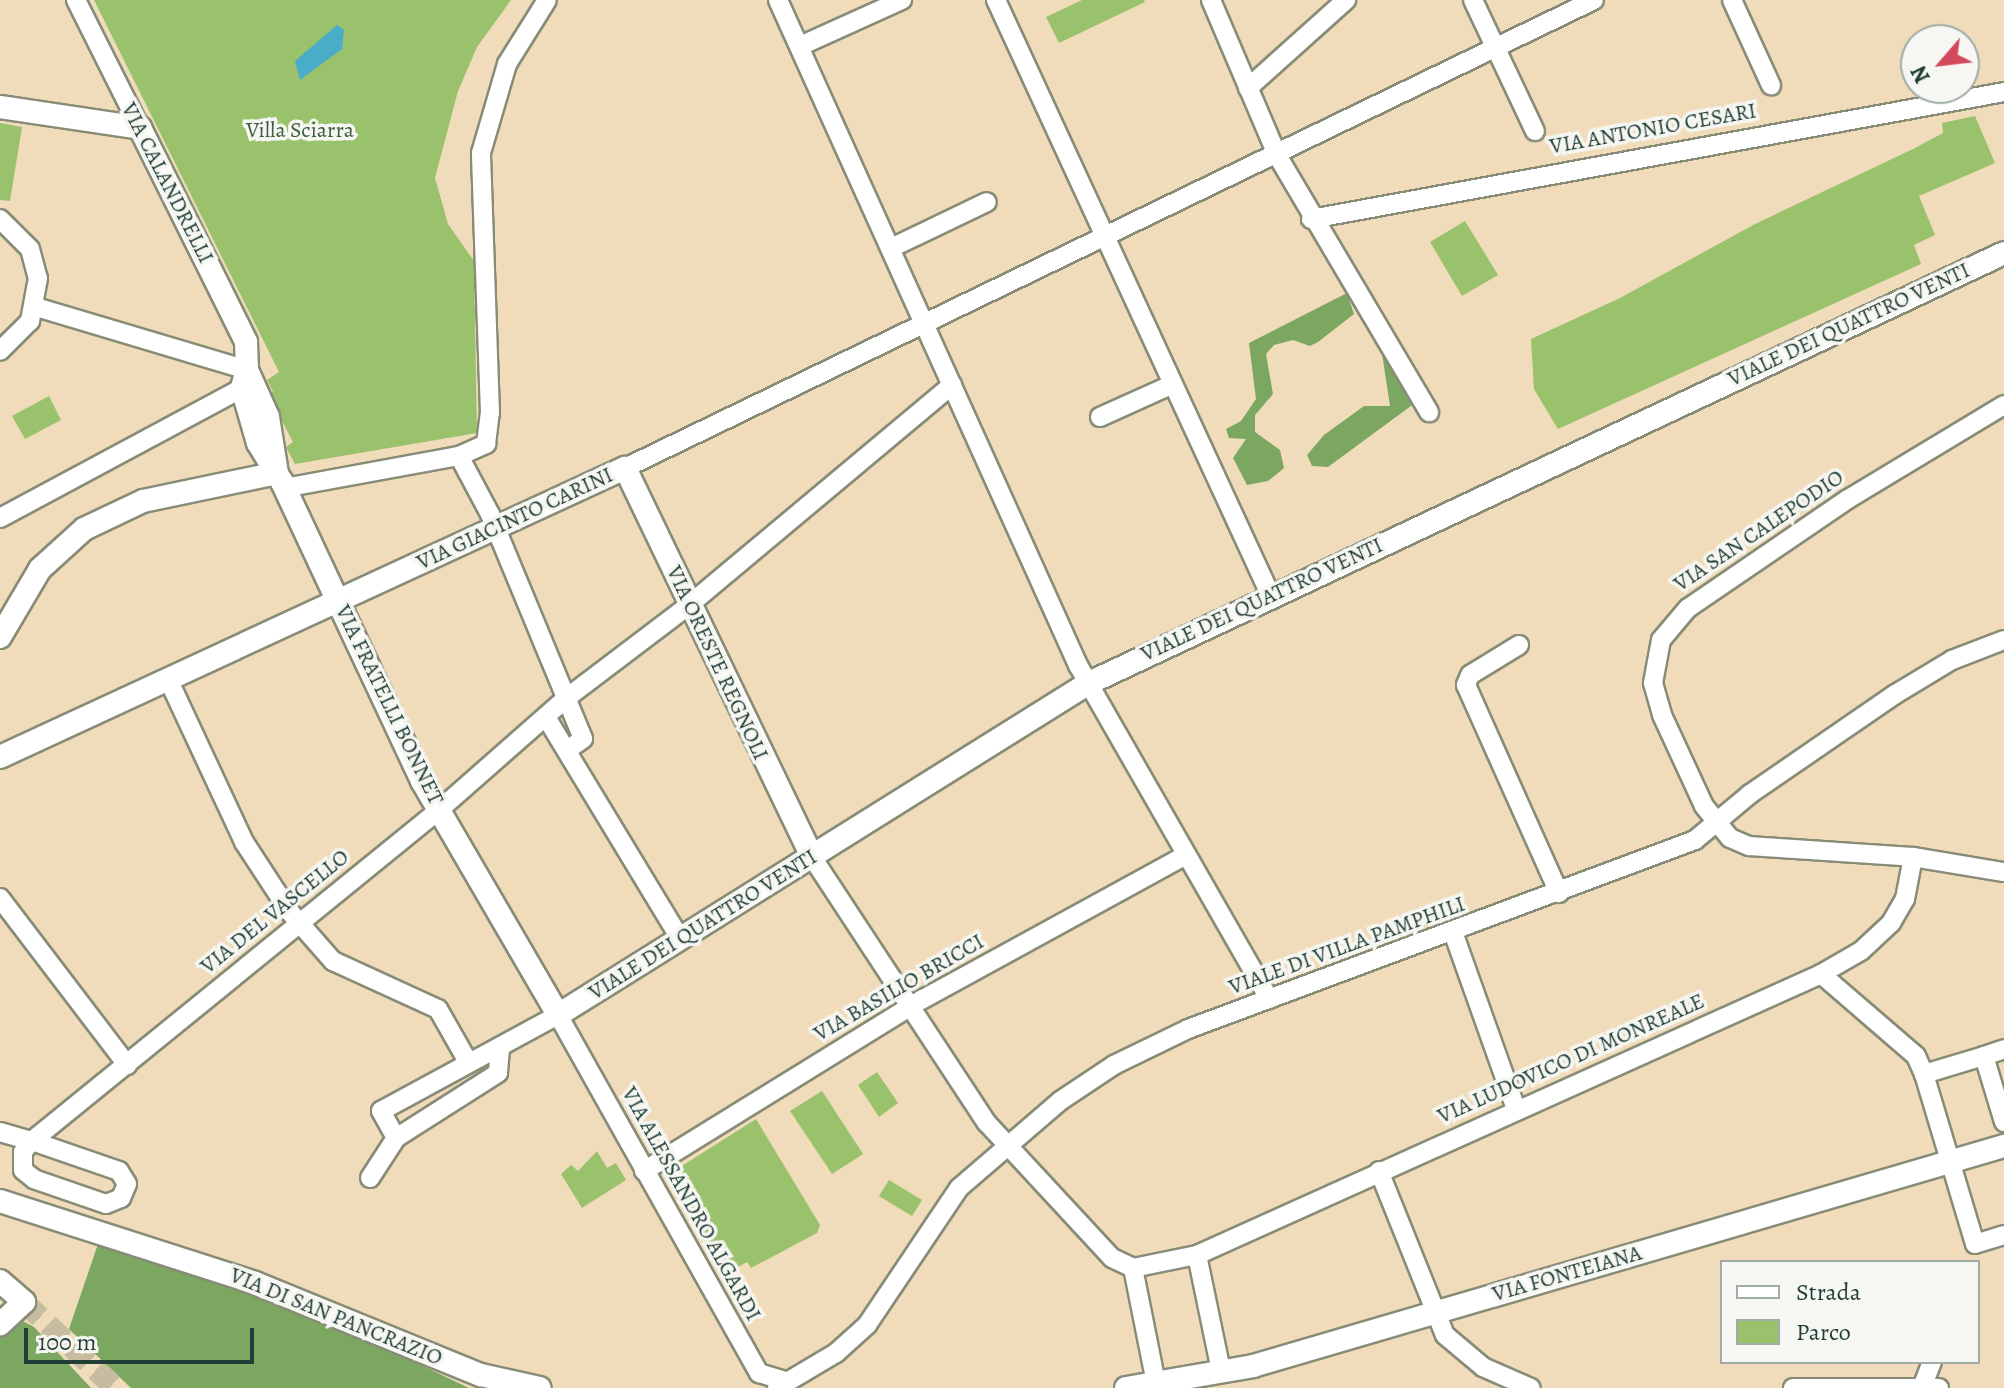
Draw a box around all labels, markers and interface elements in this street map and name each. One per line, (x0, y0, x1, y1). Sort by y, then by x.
north arrow (1900, 24, 1980, 104)
text: N (1904, 60, 1938, 88)
street label: VIA CALANDRELLI (115, 98, 219, 268)
street label: VIA ANTONIO CESARI (1548, 98, 1758, 160)
park label: Villa Sciarra (246, 118, 354, 144)
street label: VIALE DEI QUATTRO VENTI (1724, 257, 1974, 393)
street label: VIA GIACINTO CARINI (413, 462, 617, 576)
street label: VIA SAN CALEPODIO (1669, 464, 1849, 598)
street label: VIALE DEI QUATTRO VENTI (1137, 532, 1387, 668)
street label: VIA ORESTE REGNOLI (660, 562, 774, 764)
street label: VIA FRATELLI BONNET (329, 601, 449, 809)
street label: VIA DEL VASCELLO (196, 844, 354, 980)
street label: VIALE DEI QUATTRO VENTI (584, 844, 822, 1006)
street label: VIALE DI VILLA PAMPHILI (1225, 891, 1469, 1001)
street label: VIA BASILIO BRICCI (809, 929, 989, 1047)
street label: VIA LUDOVICO DI MONREALE (1434, 988, 1708, 1130)
street label: VIA ALESSANDRO ALGARDI (616, 1082, 766, 1326)
street label: VIA FONTEIANA (1489, 1240, 1645, 1308)
legend (1720, 1260, 1980, 1364)
street label: VIA DI SAN PANCRAZIO (226, 1262, 446, 1372)
text: Strada (1796, 1276, 1861, 1308)
scale bar (28, 1312, 258, 1362)
text: Parco (1796, 1316, 1851, 1348)
text: 100 m (38, 1326, 97, 1358)

